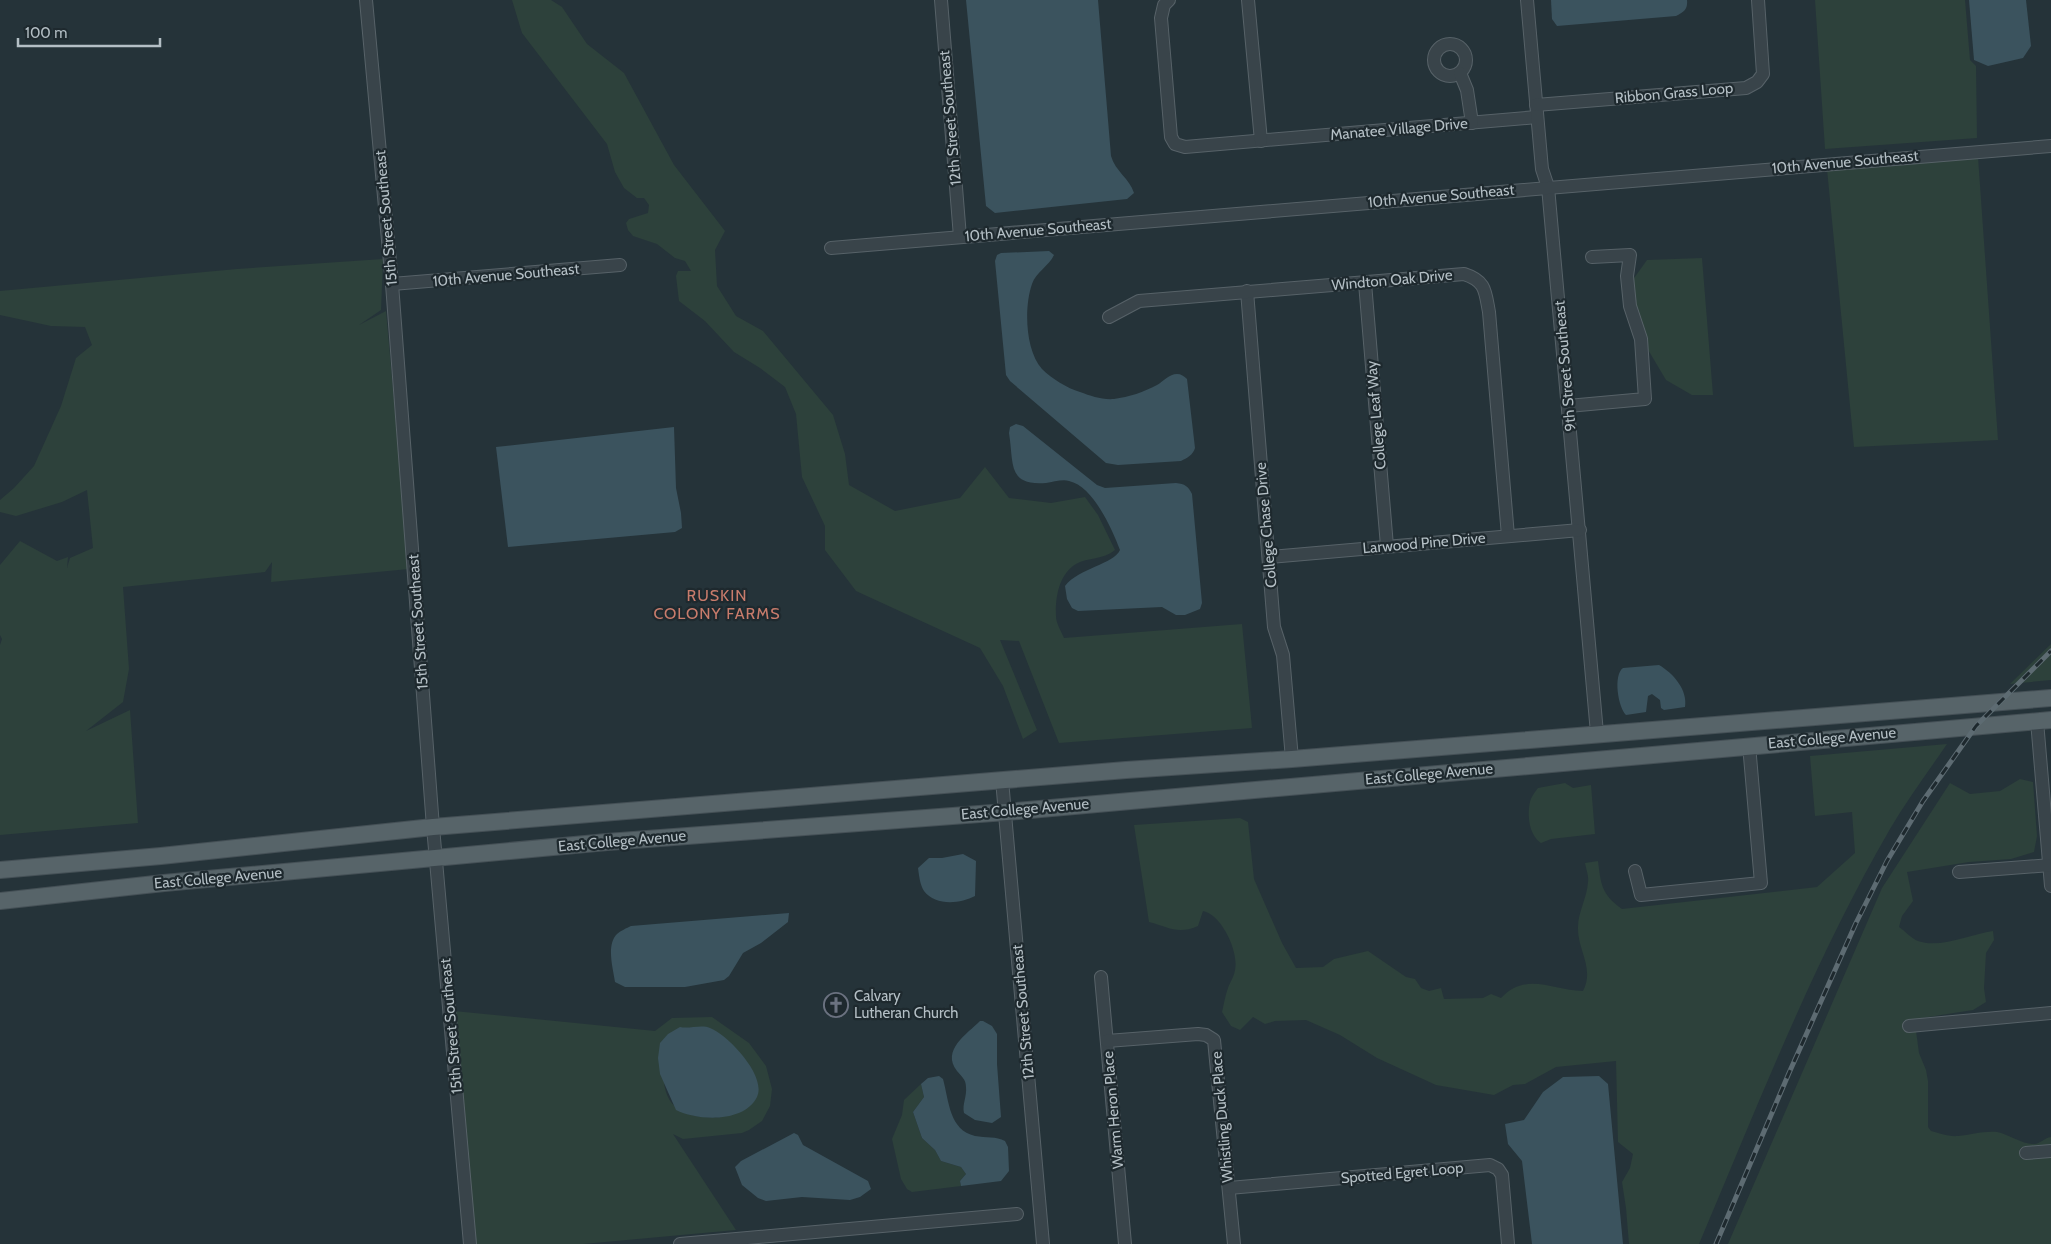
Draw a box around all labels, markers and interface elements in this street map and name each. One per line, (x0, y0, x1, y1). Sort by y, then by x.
scale bar (18, 15, 160, 47)
text: 100 m (25, 24, 67, 42)
street label: 12th Street Southeast (935, 50, 965, 186)
street label: Ribbon Grass Loop (1614, 79, 1734, 107)
street label: Manatee Village Drive (1330, 114, 1469, 144)
street label: 10th Avenue Southeast (1771, 147, 1919, 177)
street label: 15th Street Southeast (371, 150, 401, 286)
street label: 10th Avenue Southeast (1367, 181, 1515, 211)
street label: 10th Avenue Southeast (964, 215, 1112, 245)
street label: 10th Avenue Southeast (432, 260, 580, 290)
street label: Windton Oak Drive (1331, 266, 1454, 294)
street label: 9th Street Southeast (1550, 300, 1580, 432)
street label: College Leaf Way (1362, 359, 1390, 470)
street label: College Chase Drive (1252, 461, 1280, 589)
street label: Larwood Pine Drive (1362, 529, 1486, 557)
street label: 15th Street Southeast (404, 554, 432, 690)
district label: RUSKIN COLONY FARMS (653, 586, 781, 623)
street label: East College Avenue (1767, 723, 1897, 753)
street label: East College Avenue (1364, 759, 1494, 789)
street label: East College Avenue (960, 794, 1090, 824)
street label: East College Avenue (557, 826, 687, 856)
street label: East College Avenue (153, 863, 283, 893)
street label: 12th Street Southeast (1008, 944, 1038, 1080)
street label: 15th Street Southeast (436, 958, 466, 1094)
place label: Calvary Lutheran Church (854, 987, 958, 1022)
church icon: Calvary Lutheran Church (823, 992, 849, 1018)
street label: Warm Heron Place (1099, 1050, 1127, 1170)
street label: Whistling Duck Place (1207, 1050, 1237, 1184)
street label: Spotted Egret Loop (1340, 1159, 1464, 1187)

